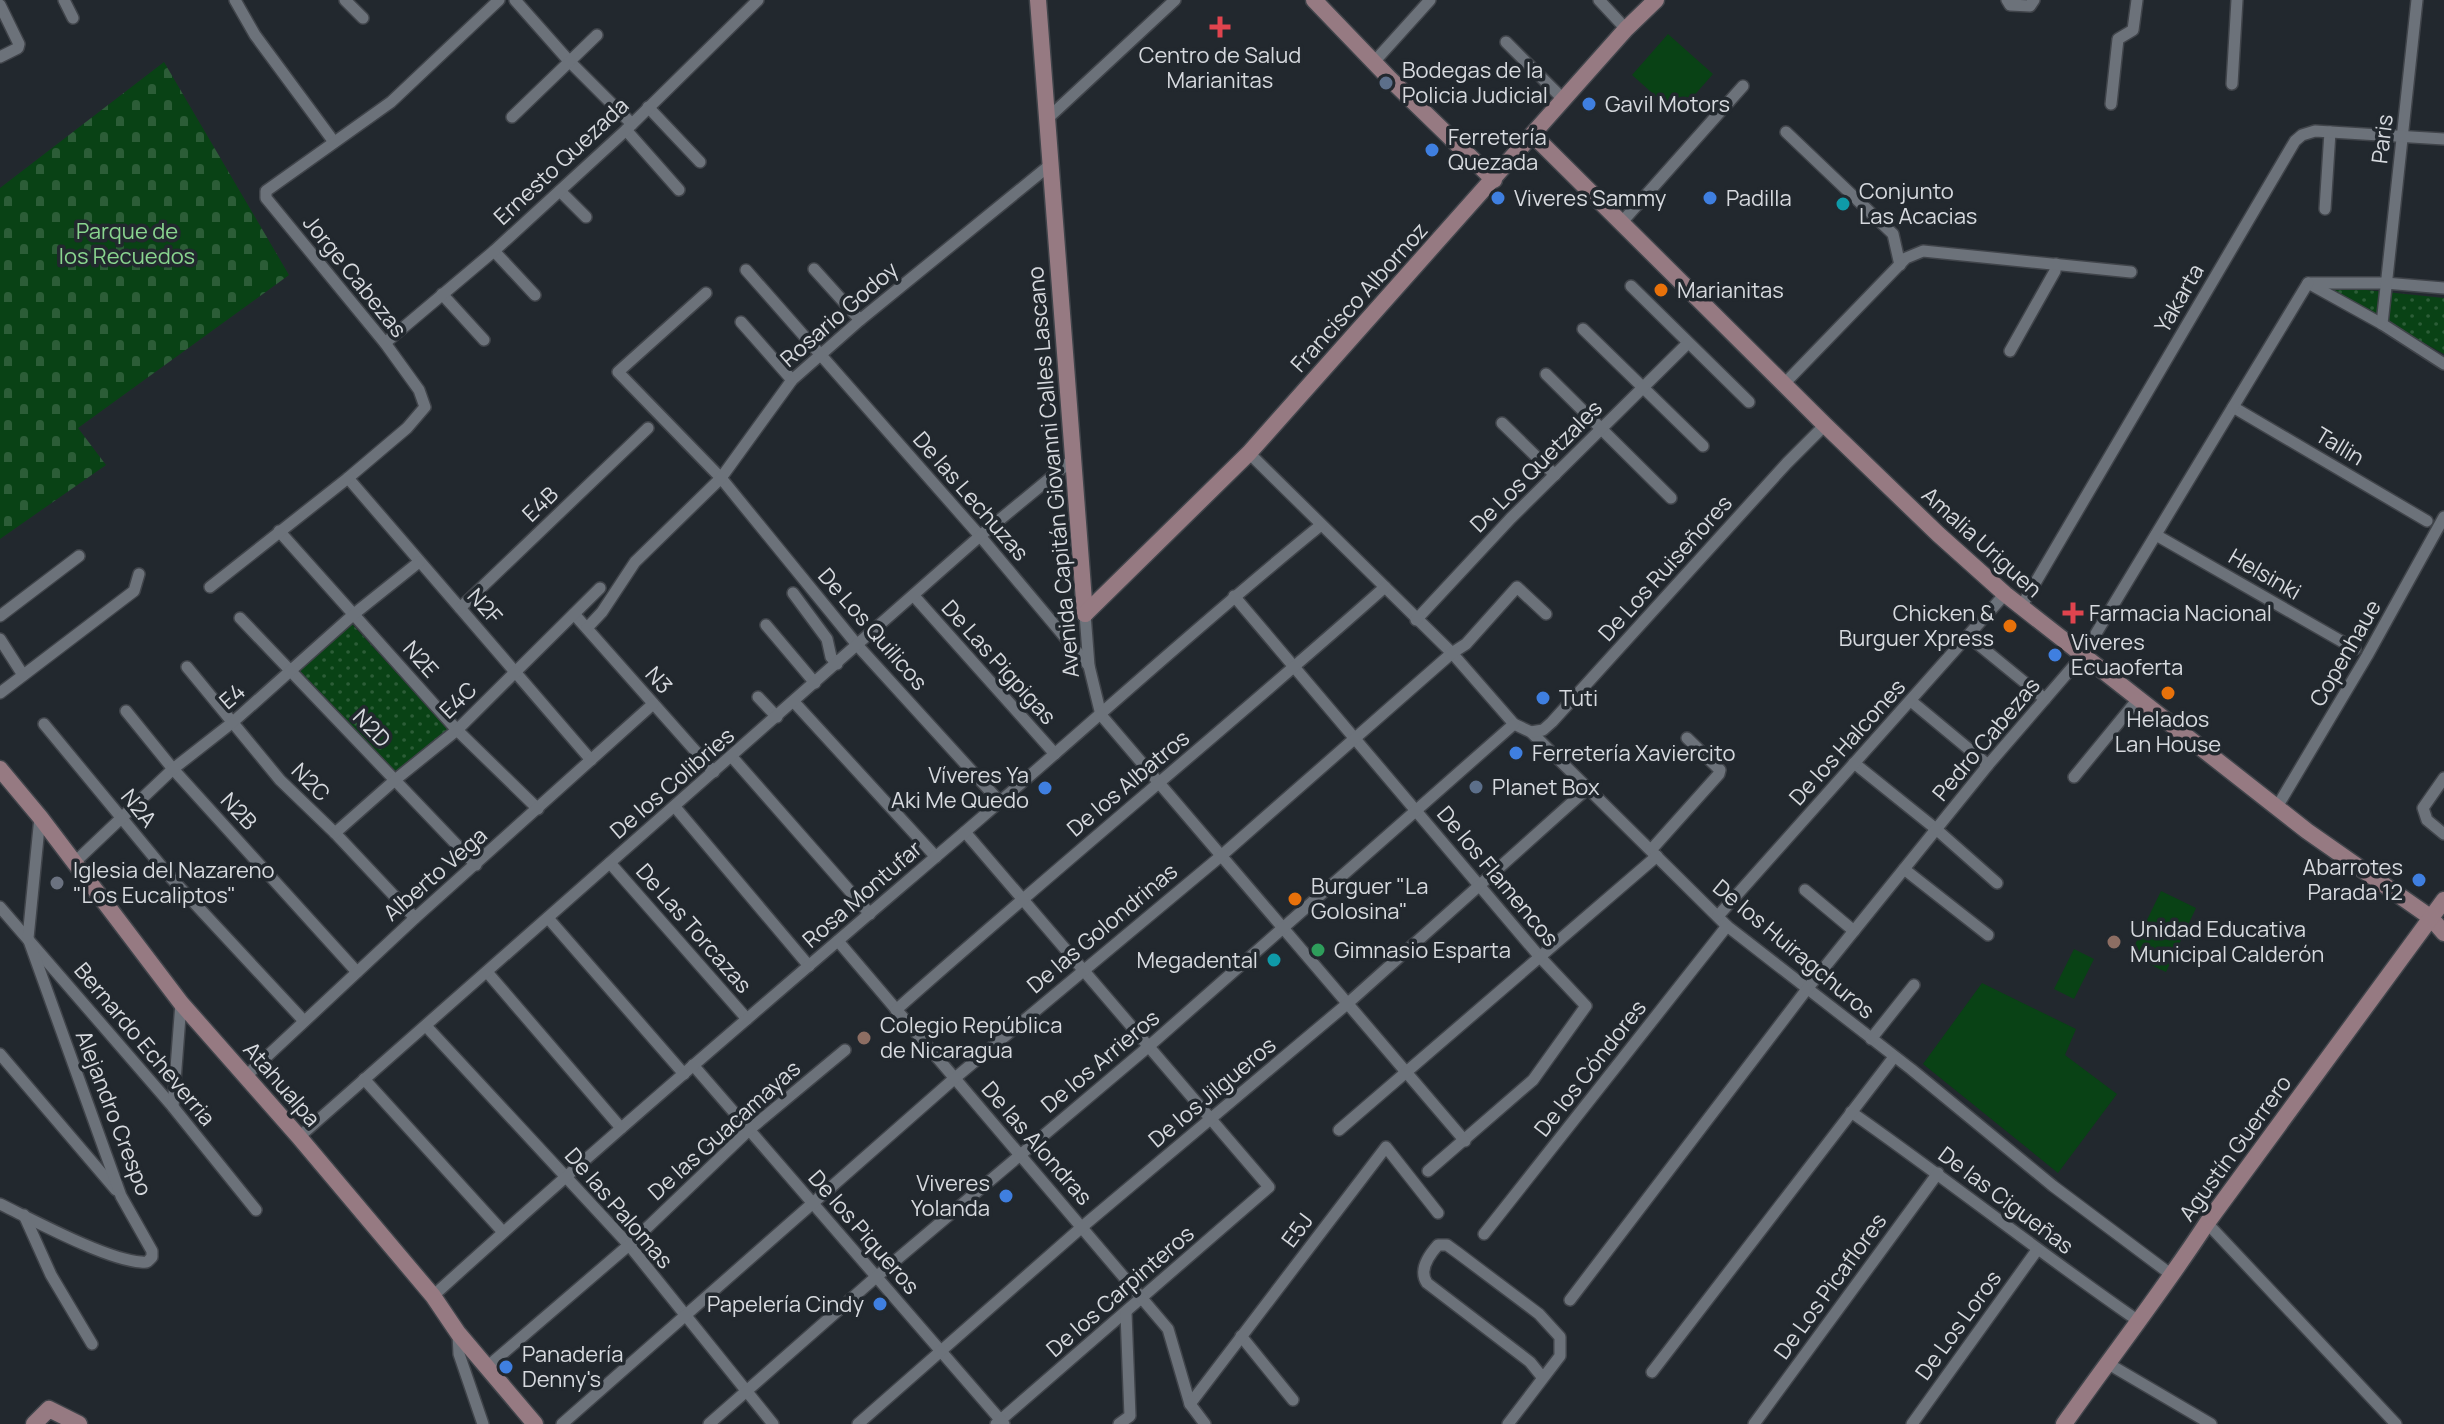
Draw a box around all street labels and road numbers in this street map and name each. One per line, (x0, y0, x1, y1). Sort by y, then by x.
street label: Ernesto Quezada (487, 91, 635, 231)
street label: Paris (2364, 113, 2400, 165)
street label: Jorge Cabezas (296, 208, 414, 344)
street label: Francisco Albornoz (1284, 216, 1434, 378)
street label: Rosario Godoy (774, 254, 905, 373)
street label: Yakarta (2147, 258, 2211, 338)
street label: Avenida Capitán Giovanni Calles Lascano (1020, 265, 1086, 679)
street label: De Los Quetzales (1463, 393, 1609, 539)
street label: Tallin (2310, 420, 2370, 472)
street label: De las Lechuzas (906, 425, 1036, 567)
street label: E4B (516, 480, 564, 528)
street label: Amalia Uriguen (1916, 480, 2048, 604)
street label: De Los Ruiseñores (1591, 489, 1739, 647)
street label: Helsinki (2223, 541, 2307, 607)
street label: De Los Quilicos (812, 561, 934, 697)
street label: N2F (461, 582, 509, 630)
street label: De Las Pigpigas (935, 593, 1063, 731)
street label: Copenhaue (2302, 594, 2388, 712)
street label: N2E (396, 634, 446, 684)
street label: N3 (639, 660, 679, 700)
street label: Pedro Cabezas (1925, 671, 2047, 807)
street label: De los Halcones (1782, 672, 1912, 812)
street label: E4C (433, 675, 483, 725)
street label: E4 (213, 676, 251, 716)
street label: N2D (346, 702, 398, 754)
street label: De los Colibries (603, 721, 741, 845)
street label: De los Albatros (1060, 723, 1196, 843)
street label: N2C (285, 756, 337, 808)
street label: N2A (114, 783, 164, 833)
street label: N2B (214, 786, 264, 836)
street label: De los Flamencos (1430, 799, 1566, 953)
street label: Alberto Vega (377, 820, 493, 928)
street label: Rosa Montufar (796, 834, 928, 954)
street label: De las Golondrinas (1020, 856, 1184, 1000)
street label: De Las Torcazas (629, 857, 759, 999)
street label: De los Huiragchuros (1707, 872, 1881, 1026)
street label: Bernardo Echeverria (68, 956, 222, 1132)
street label: De los Cóndores (1527, 993, 1653, 1143)
street label: De los Arrieros (1034, 1003, 1166, 1119)
street label: Alejandro Crespo (69, 1026, 159, 1200)
street label: De los Jilgueros (1142, 1030, 1282, 1154)
street label: Atahualpa (237, 1035, 327, 1133)
street label: De las Guacamayas (641, 1053, 807, 1207)
street label: Agustín Guerrero (2172, 1069, 2298, 1227)
street label: De las Alondras (975, 1075, 1099, 1211)
street label: De las Cigueñas (1932, 1139, 2080, 1261)
street label: De las Palomas (558, 1141, 680, 1275)
street label: De los Piqueros (802, 1163, 926, 1301)
street label: E5J (1274, 1207, 1320, 1253)
street label: De Los Picaflores (1767, 1207, 1893, 1365)
street label: De los Carpinteros (1040, 1218, 1200, 1364)
street label: De Los Loros (1908, 1264, 2008, 1386)

